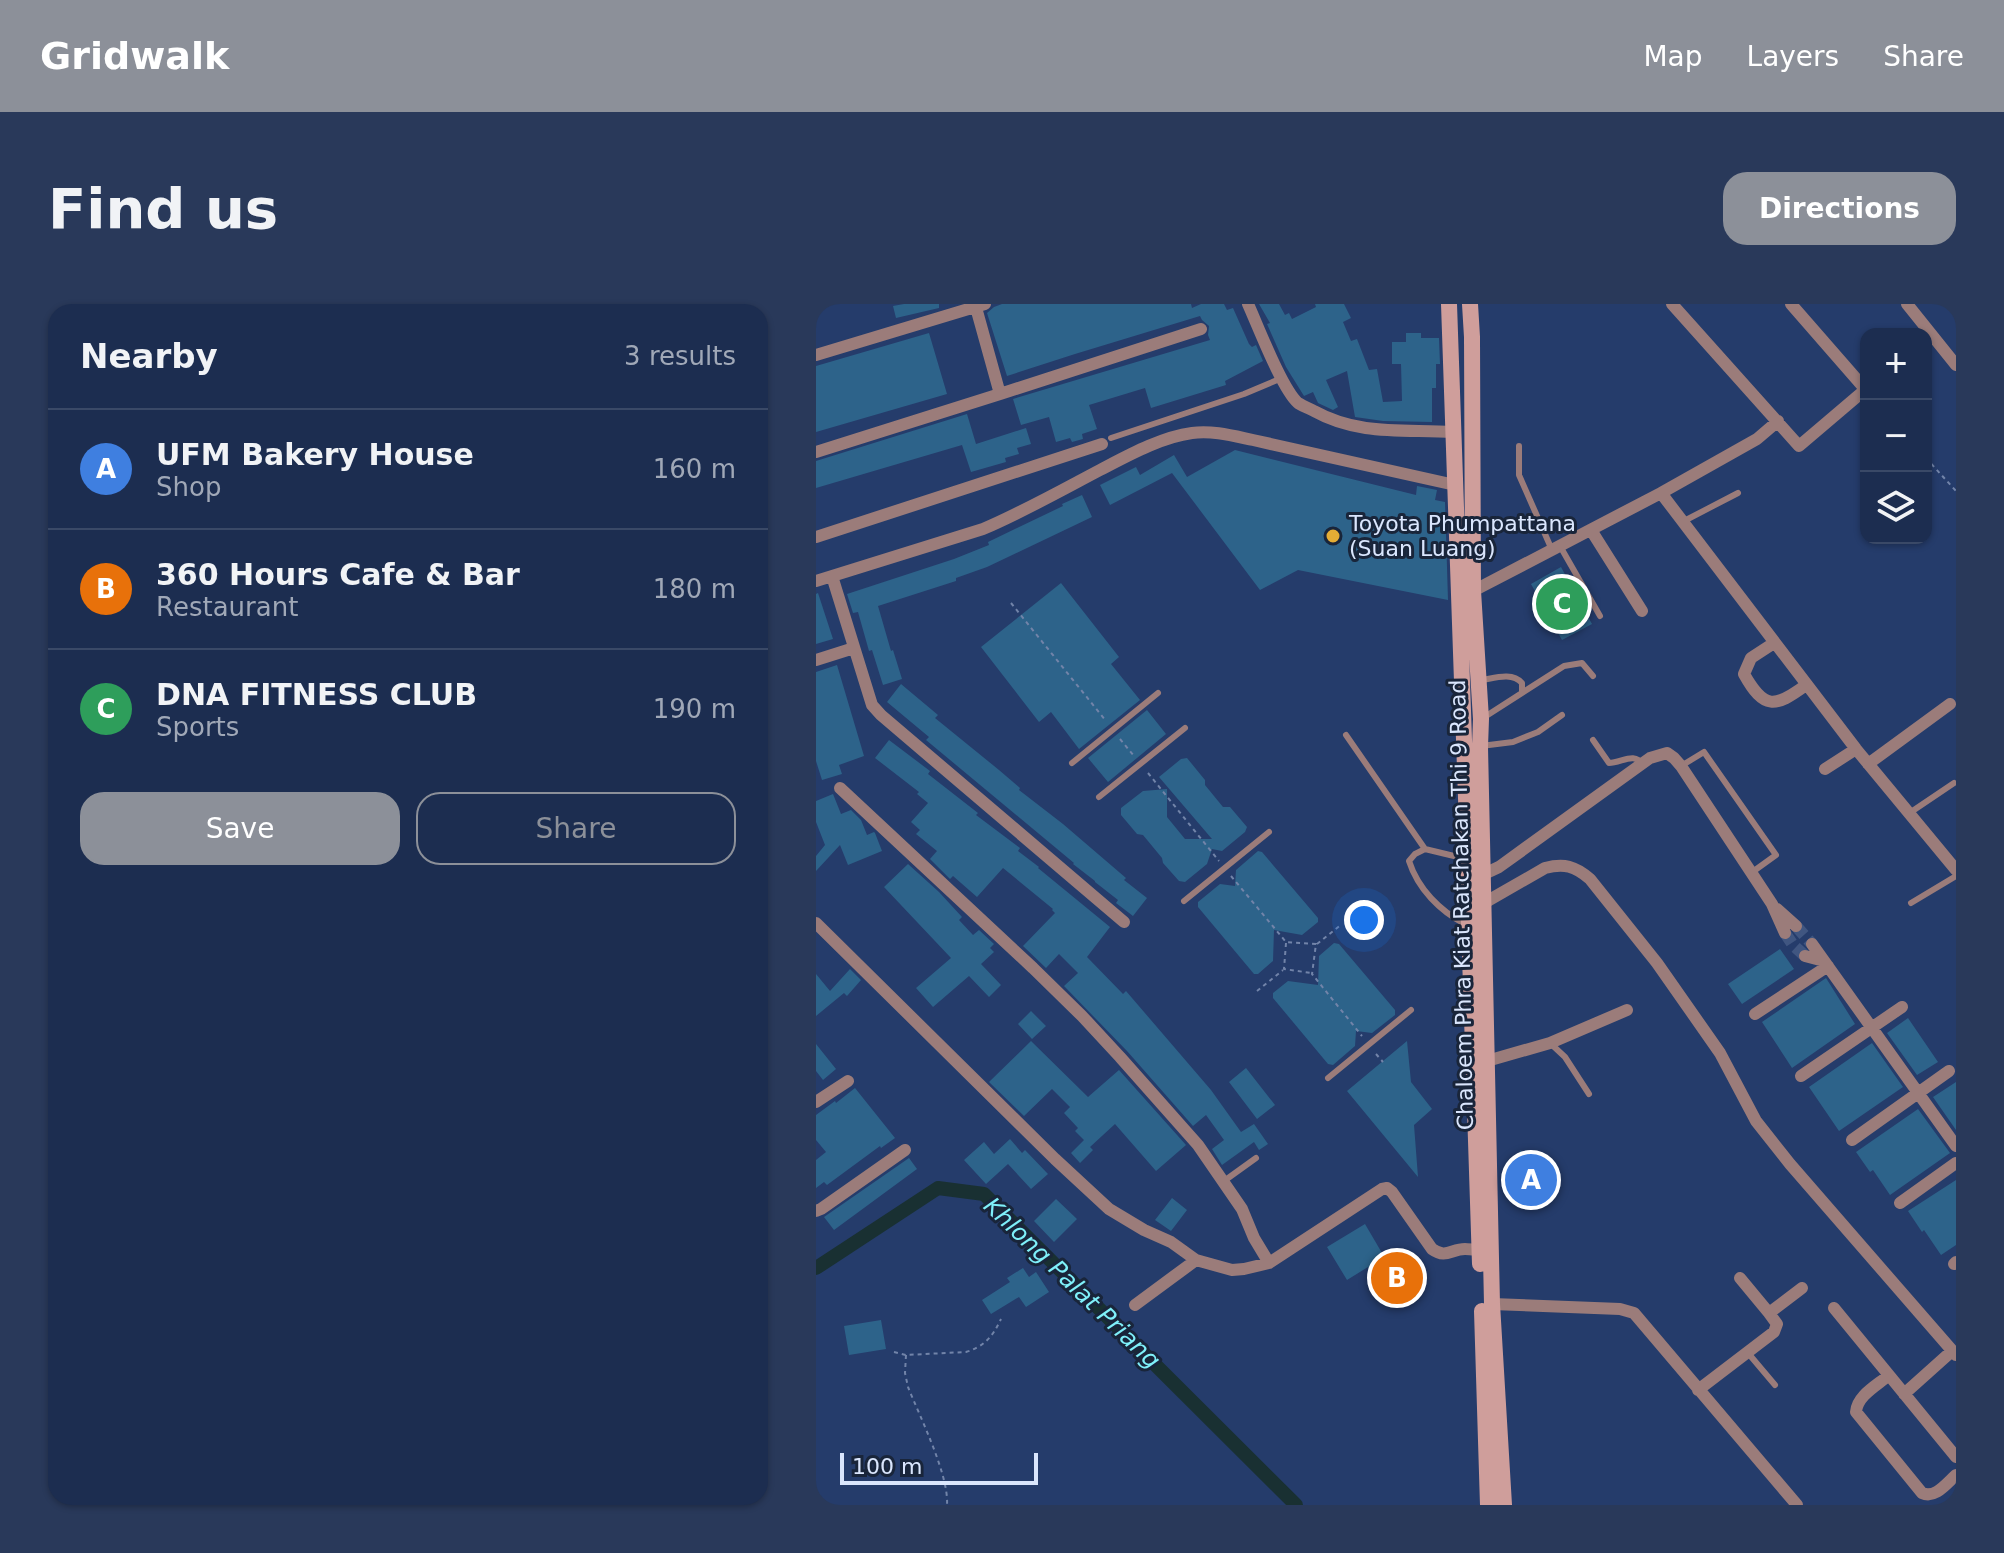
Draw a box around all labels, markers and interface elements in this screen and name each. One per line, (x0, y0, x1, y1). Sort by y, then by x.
text: Gridwalk (40, 34, 229, 78)
text: Map (1643, 40, 1703, 73)
text: Layers (1747, 40, 1839, 73)
text: Share (1883, 40, 1964, 73)
button: Directions (1723, 172, 1956, 245)
text: Find us (48, 176, 278, 241)
map controls (1860, 328, 1932, 544)
button: + (1860, 328, 1932, 400)
text: Nearby (80, 336, 218, 376)
text: 3 results (624, 341, 736, 371)
button: − (1860, 400, 1932, 472)
text: UFM Bakery House (156, 437, 474, 472)
text: A (96, 454, 116, 484)
text: 160 m (653, 454, 736, 484)
text: Shop (156, 472, 221, 502)
button: layers (1860, 472, 1932, 544)
place label: Toyota Phumpattana (Suan Luang) (1348, 511, 1576, 561)
marker: Toyota Phumpattana (Suan Luang) (1324, 527, 1342, 545)
text: 360 Hours Cafe & Bar (156, 557, 520, 592)
text: B (96, 574, 116, 604)
text: 180 m (653, 574, 736, 604)
pin: C (1536, 574, 1588, 634)
text: Restaurant (156, 592, 298, 622)
text: DNA FITNESS CLUB (156, 677, 477, 712)
street label: Chaloem Phra Kiat Ratchakan Thi 9 Road (1445, 680, 1478, 1130)
text: C (96, 694, 116, 724)
text: 190 m (653, 694, 736, 724)
text: Sports (156, 712, 239, 742)
button: Save (80, 792, 400, 865)
button: Share (416, 792, 736, 865)
your location (1344, 900, 1384, 940)
pin: A (1505, 1150, 1557, 1210)
water label: Khlong Palat Priang (978, 1192, 1166, 1374)
pin: B (1371, 1248, 1423, 1308)
scale bar (840, 1449, 1038, 1485)
text: 100 m (852, 1454, 922, 1479)

